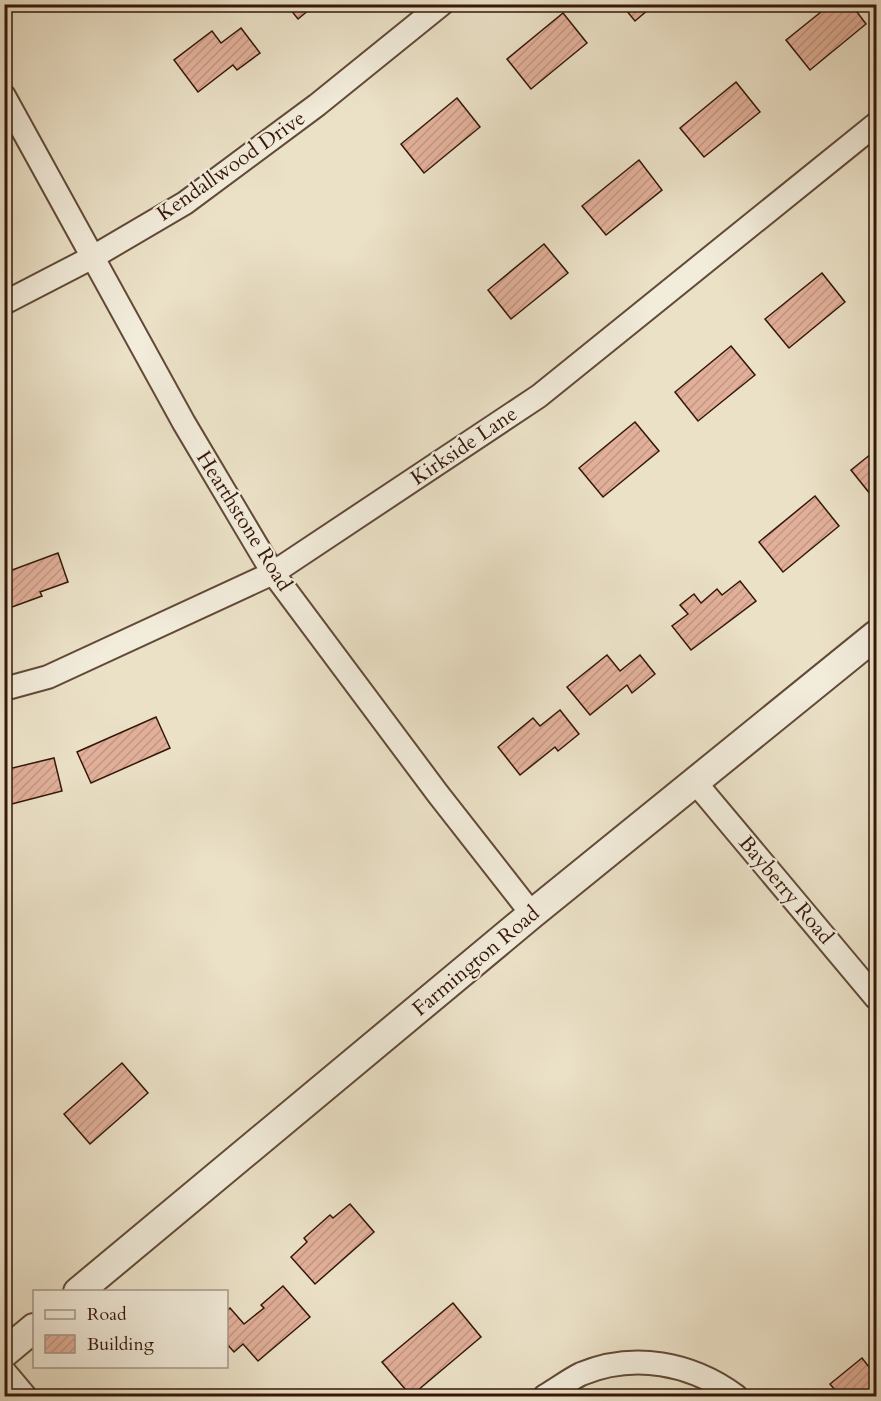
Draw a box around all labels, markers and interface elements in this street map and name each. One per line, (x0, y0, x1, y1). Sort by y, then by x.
street label: Kendallwood Drive (151, 104, 311, 228)
street label: Kirkside Lane (405, 400, 523, 492)
street label: Hearthstone Road (189, 445, 299, 597)
street label: Bayberry Road (732, 830, 840, 950)
street label: Farmington Road (406, 899, 546, 1023)
legend (33, 1290, 228, 1368)
text: Road (87, 1302, 127, 1327)
text: Building (87, 1332, 155, 1357)

